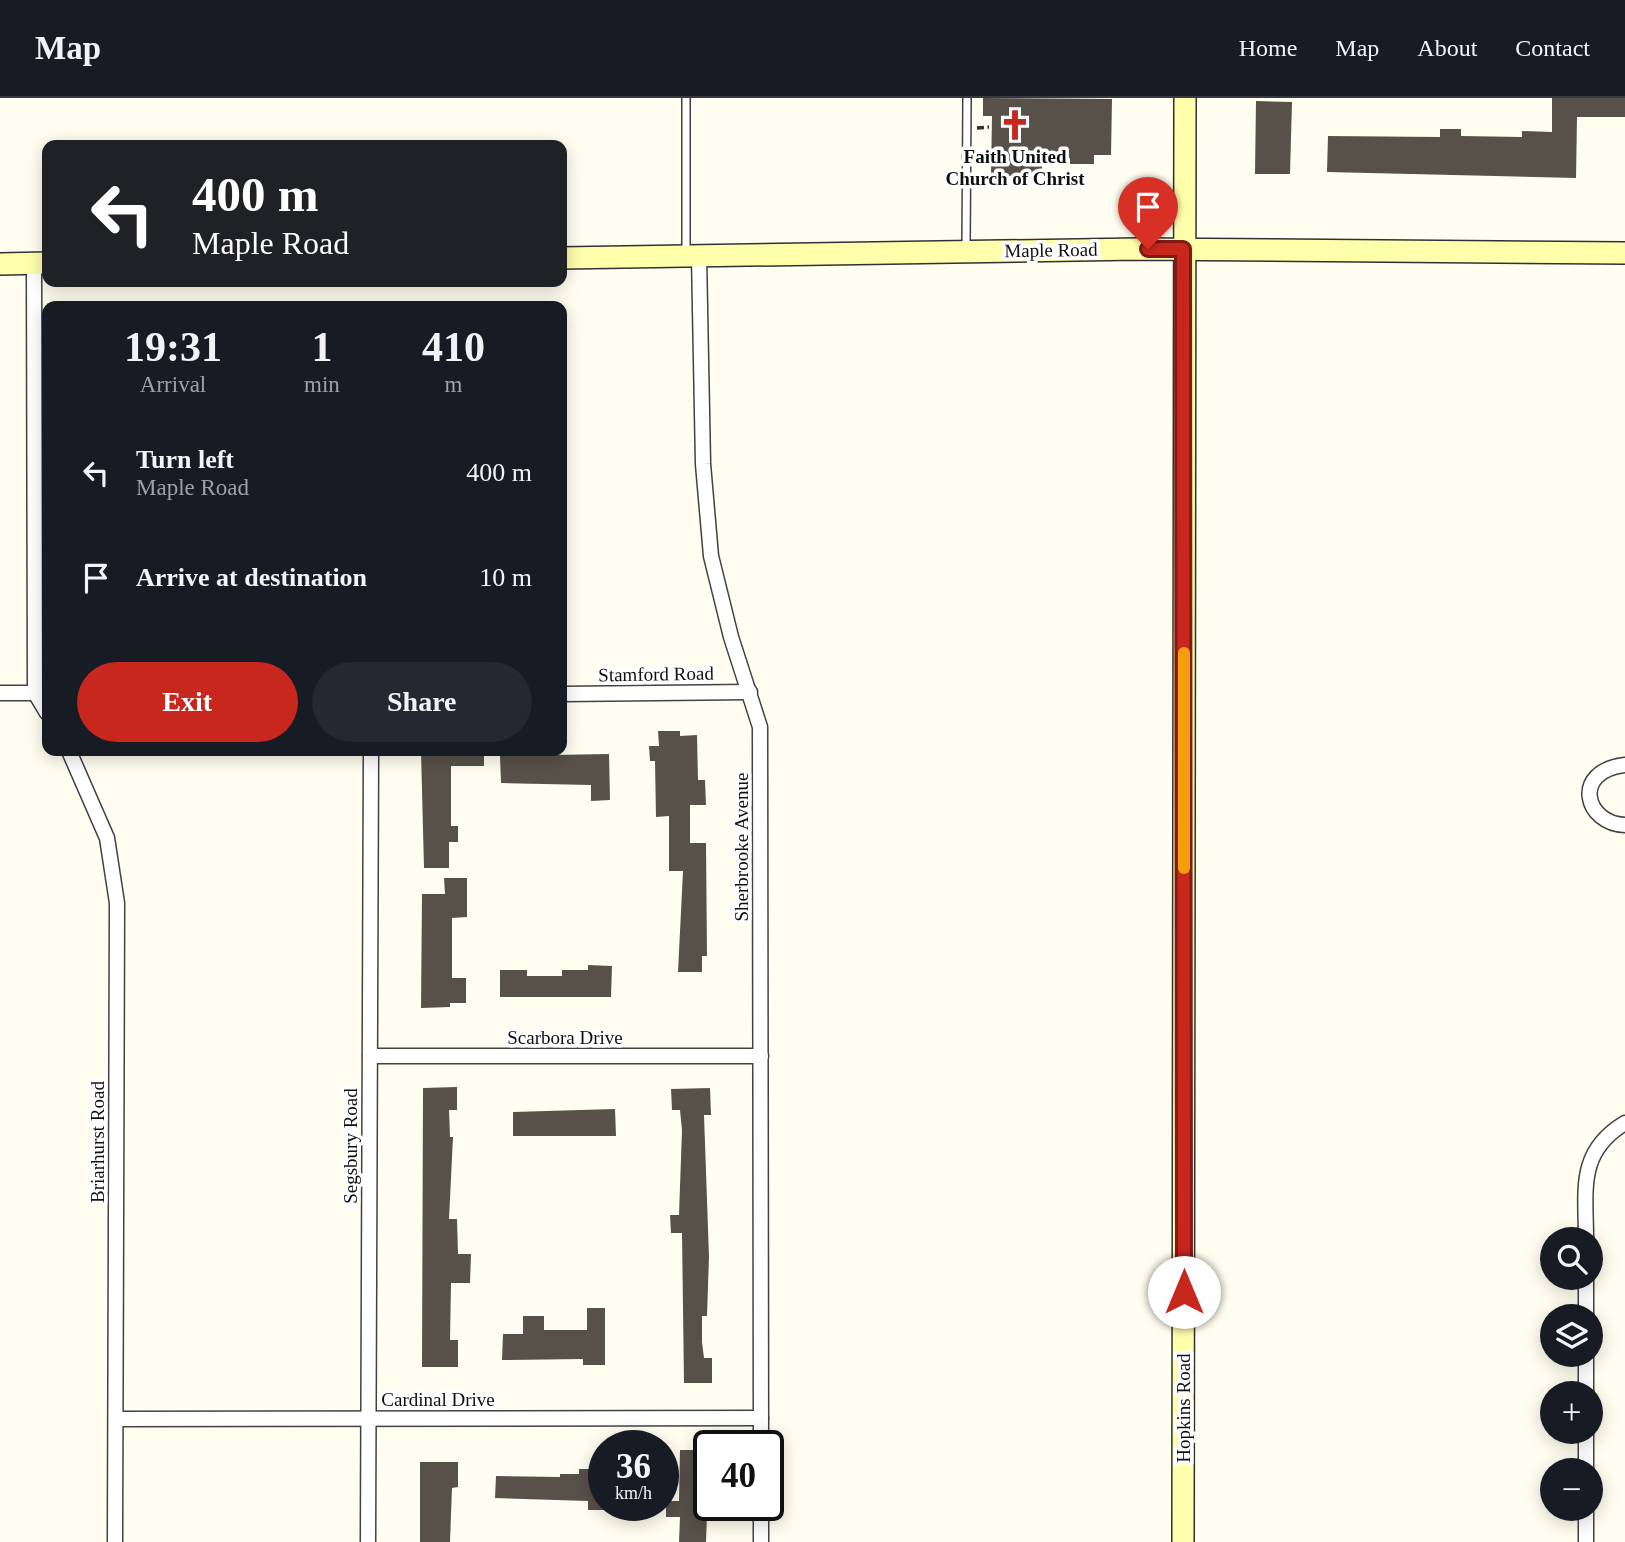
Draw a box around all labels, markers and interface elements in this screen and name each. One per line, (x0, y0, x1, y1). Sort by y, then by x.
text: Map (35, 30, 101, 66)
text: Home (1239, 35, 1297, 61)
text: Map (1335, 35, 1379, 61)
text: About (1417, 35, 1477, 61)
text: Contact (1515, 35, 1590, 61)
church icon: Faith United Church of Christ (998, 108, 1032, 142)
place label: Faith United Church of Christ (946, 146, 1085, 189)
text: 400 m (192, 167, 319, 222)
icon: left (77, 168, 168, 259)
pin (1118, 177, 1178, 249)
icon: arrive (1129, 188, 1167, 226)
text: Maple Road (192, 225, 349, 261)
street label: Maple Road (1004, 239, 1098, 261)
text: 19:31 (124, 324, 222, 370)
text: 1 (311, 324, 332, 370)
text: 410 (422, 324, 485, 370)
text: Arrival (140, 372, 206, 397)
text: min (304, 372, 340, 397)
text: m (444, 372, 462, 397)
text: Turn left (136, 445, 234, 474)
icon: left (77, 454, 115, 492)
text: 400 m (466, 458, 532, 487)
text: Maple Road (136, 475, 249, 500)
icon: arrive (77, 559, 115, 597)
text: Arrive at destination (136, 563, 367, 592)
text: 10 m (479, 563, 532, 592)
button: Exit (77, 662, 298, 742)
button: Share (312, 662, 532, 742)
street label: Stamford Road (598, 662, 714, 686)
street label: Sherbrooke Avenue (731, 773, 752, 921)
street label: Scarbora Drive (507, 1027, 623, 1048)
street label: Briarhurst Road (87, 1081, 108, 1203)
street label: Segsbury Road (340, 1088, 361, 1204)
map controls (1540, 1227, 1603, 1521)
button: search (1540, 1227, 1603, 1290)
position arrow (1147, 1255, 1221, 1329)
button: layers (1540, 1304, 1603, 1367)
street label: Hopkins Road (1173, 1353, 1194, 1463)
button: + (1540, 1381, 1603, 1444)
street label: Cardinal Drive (381, 1389, 495, 1410)
speed limit sign: 40 (693, 1430, 784, 1521)
text: 36 (616, 1447, 651, 1486)
button: − (1540, 1458, 1603, 1521)
text: km/h (615, 1483, 652, 1503)

